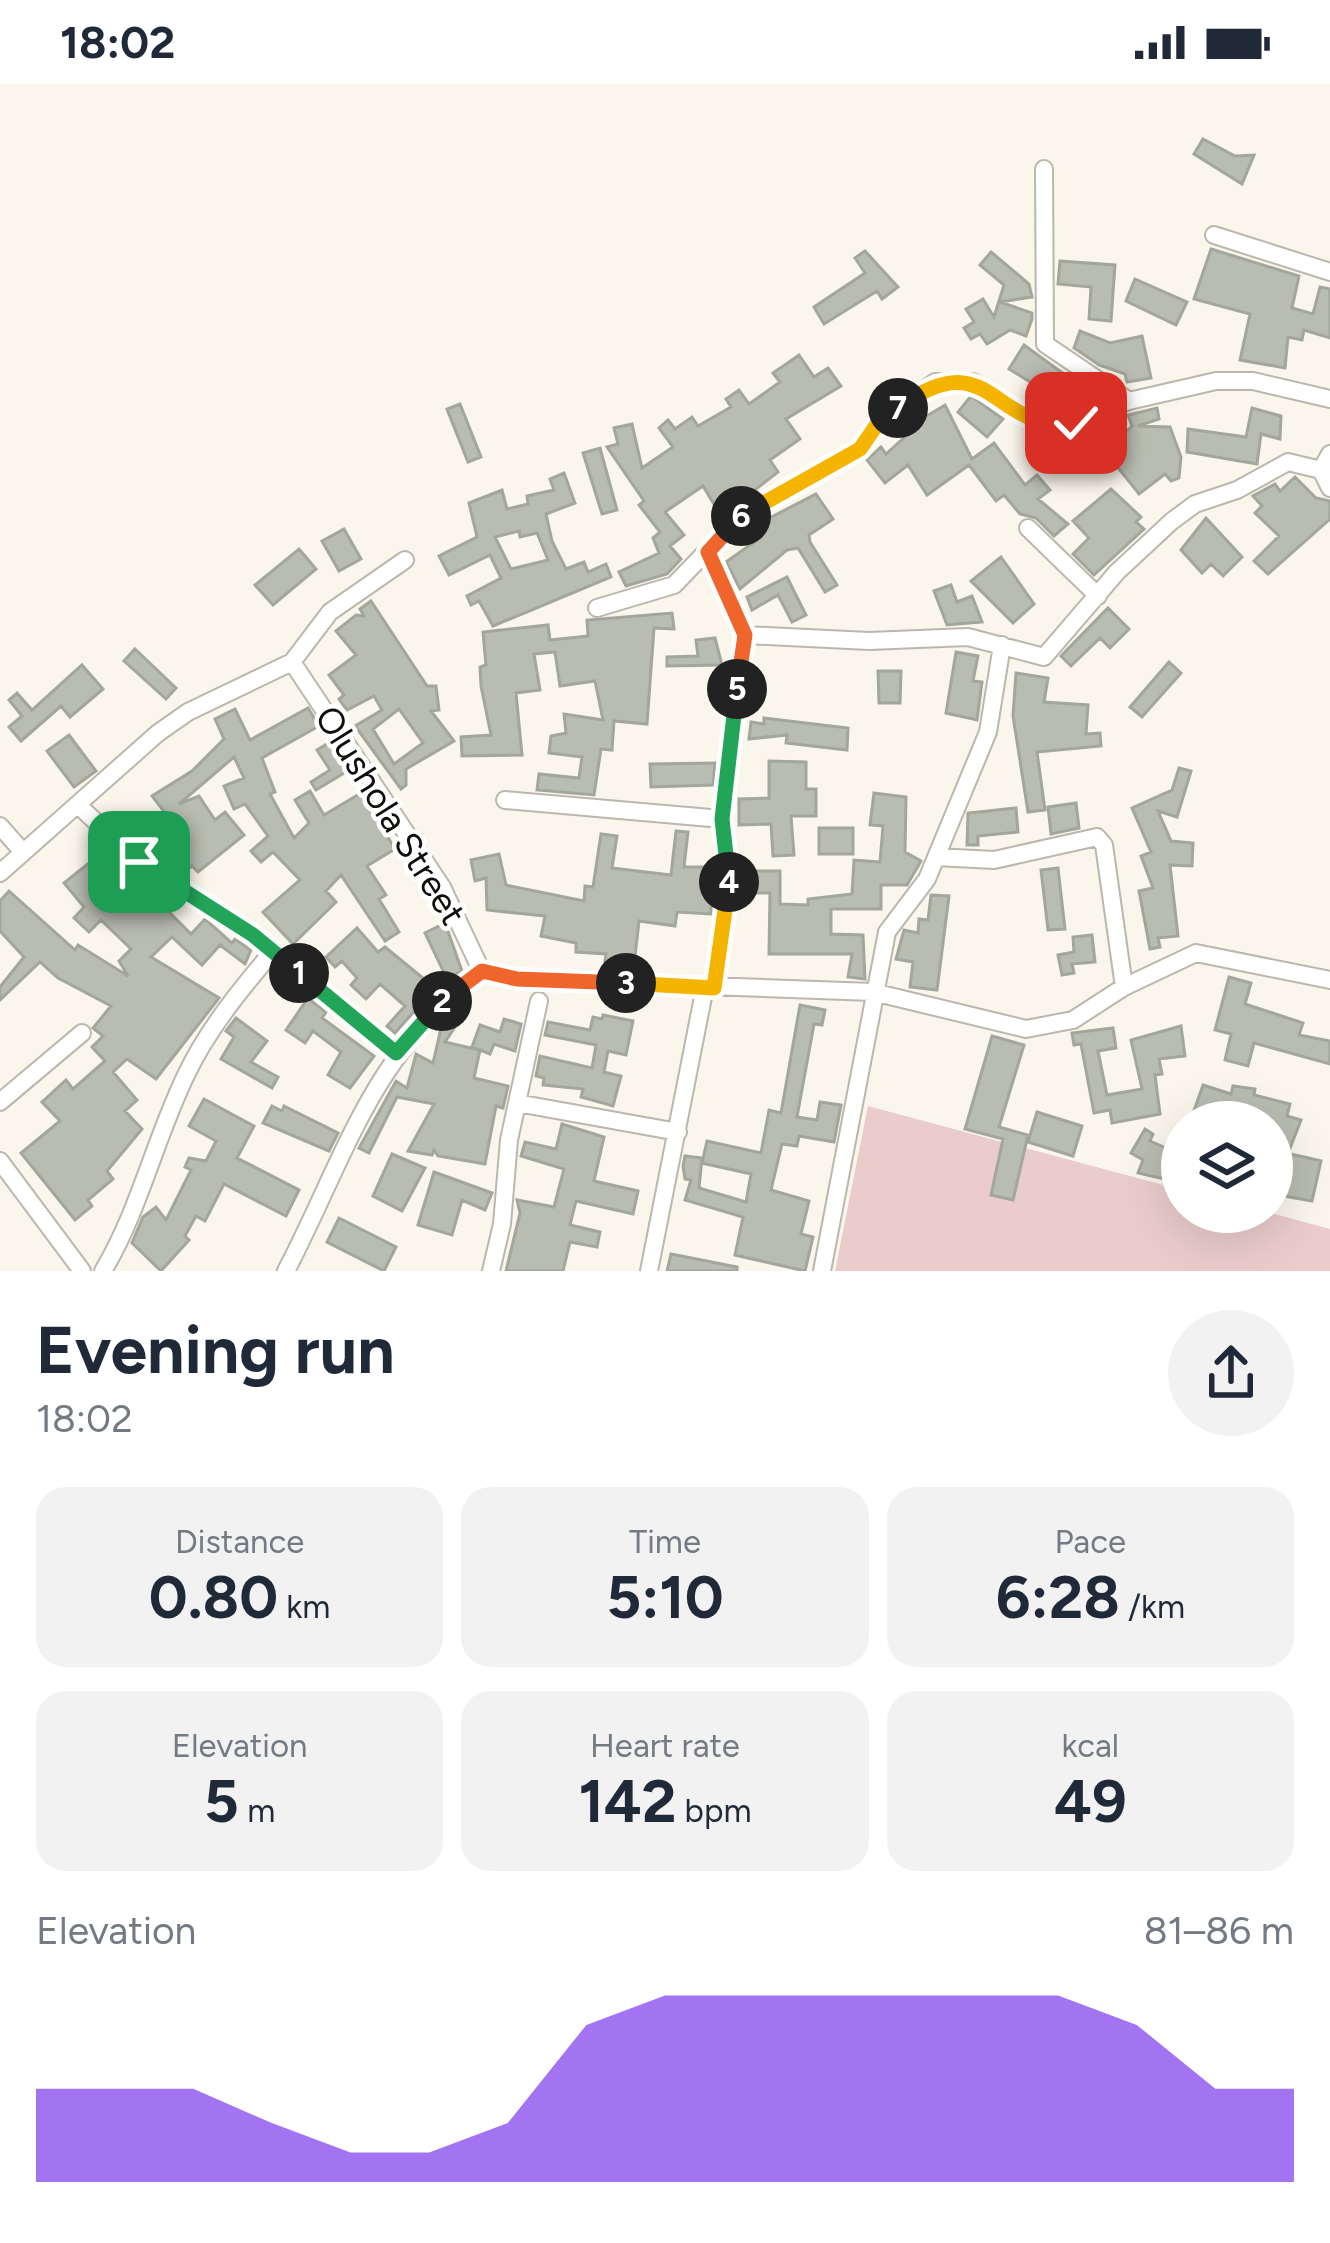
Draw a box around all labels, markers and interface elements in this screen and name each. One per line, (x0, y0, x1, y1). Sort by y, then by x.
text: 18:02 (60, 15, 175, 69)
pin (1025, 372, 1127, 474)
pin: 7 (868, 378, 928, 438)
text: 7 (889, 388, 907, 427)
icon: check (1043, 390, 1109, 456)
pin: 6 (711, 486, 771, 546)
text: 6 (731, 496, 751, 535)
pin: 5 (707, 659, 767, 719)
text: 5 (727, 669, 747, 708)
street label: Olushola Street (306, 698, 475, 933)
pin (88, 811, 190, 913)
icon: arrive (106, 829, 172, 895)
pin: 4 (699, 852, 759, 912)
text: 4 (719, 862, 739, 901)
pin: 1 (269, 943, 329, 1003)
text: 1 (292, 953, 306, 992)
pin: 3 (596, 953, 656, 1013)
text: 3 (617, 963, 635, 1002)
pin: 2 (412, 971, 472, 1031)
text: 2 (432, 981, 452, 1020)
map controls (1161, 1101, 1293, 1233)
button: layers (1161, 1101, 1293, 1233)
text: Evening run (36, 1310, 395, 1390)
button: share (1168, 1310, 1294, 1436)
text: 18:02 (36, 1395, 133, 1442)
text: Distance (175, 1522, 304, 1561)
text: Time (629, 1522, 701, 1561)
text: Pace (1055, 1522, 1126, 1561)
text: 0.80 (149, 1561, 278, 1633)
text: 5:10 (606, 1561, 724, 1633)
text: 6:28 (996, 1561, 1120, 1633)
text: km (278, 1587, 330, 1626)
text: /km (1120, 1587, 1185, 1626)
text: Elevation (172, 1726, 308, 1765)
text: Heart rate (590, 1726, 740, 1765)
text: kcal (1062, 1726, 1119, 1765)
text: 5 (204, 1765, 239, 1837)
text: 142 (578, 1765, 676, 1837)
text: 49 (1054, 1765, 1127, 1837)
text: m (239, 1791, 275, 1830)
text: bpm (676, 1791, 752, 1830)
text: Elevation (36, 1907, 196, 1954)
text: 81–86 m (1144, 1907, 1294, 1954)

